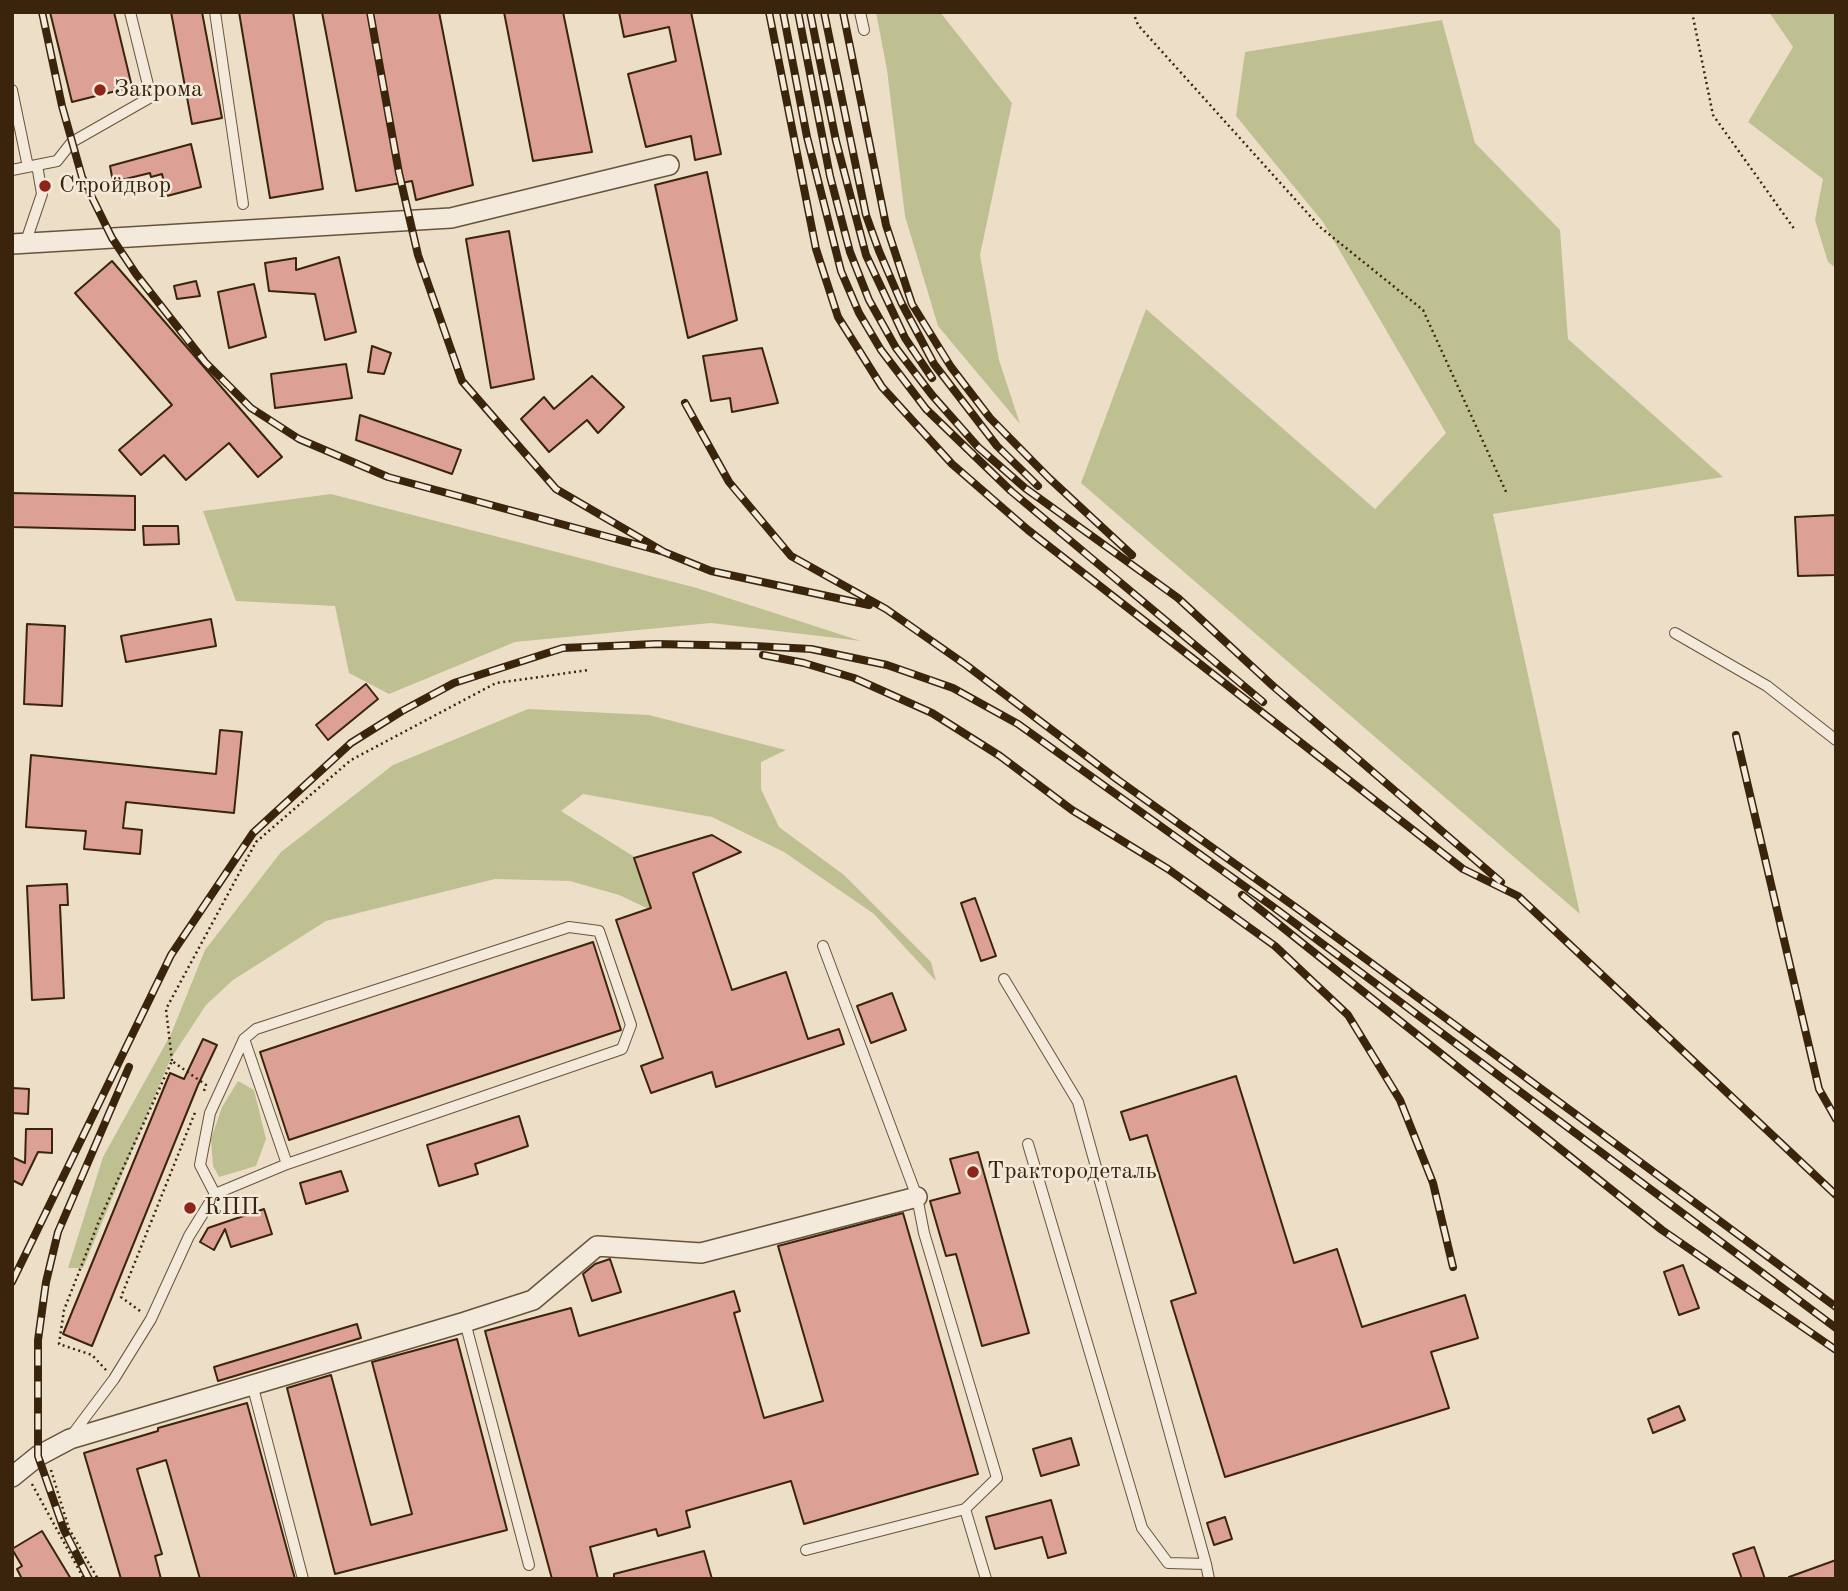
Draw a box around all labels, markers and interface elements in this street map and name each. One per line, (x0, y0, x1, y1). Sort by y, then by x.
place label: Закрома (114, 76, 203, 104)
marker: Закрома (92, 82, 108, 98)
place label: Стройдвор (59, 172, 171, 200)
marker: Стройдвор (37, 178, 53, 194)
place label: Трактородеталь (987, 1158, 1157, 1186)
marker: Трактородеталь (965, 1164, 981, 1180)
place label: КПП (204, 1194, 259, 1222)
marker: КПП (182, 1200, 198, 1216)

